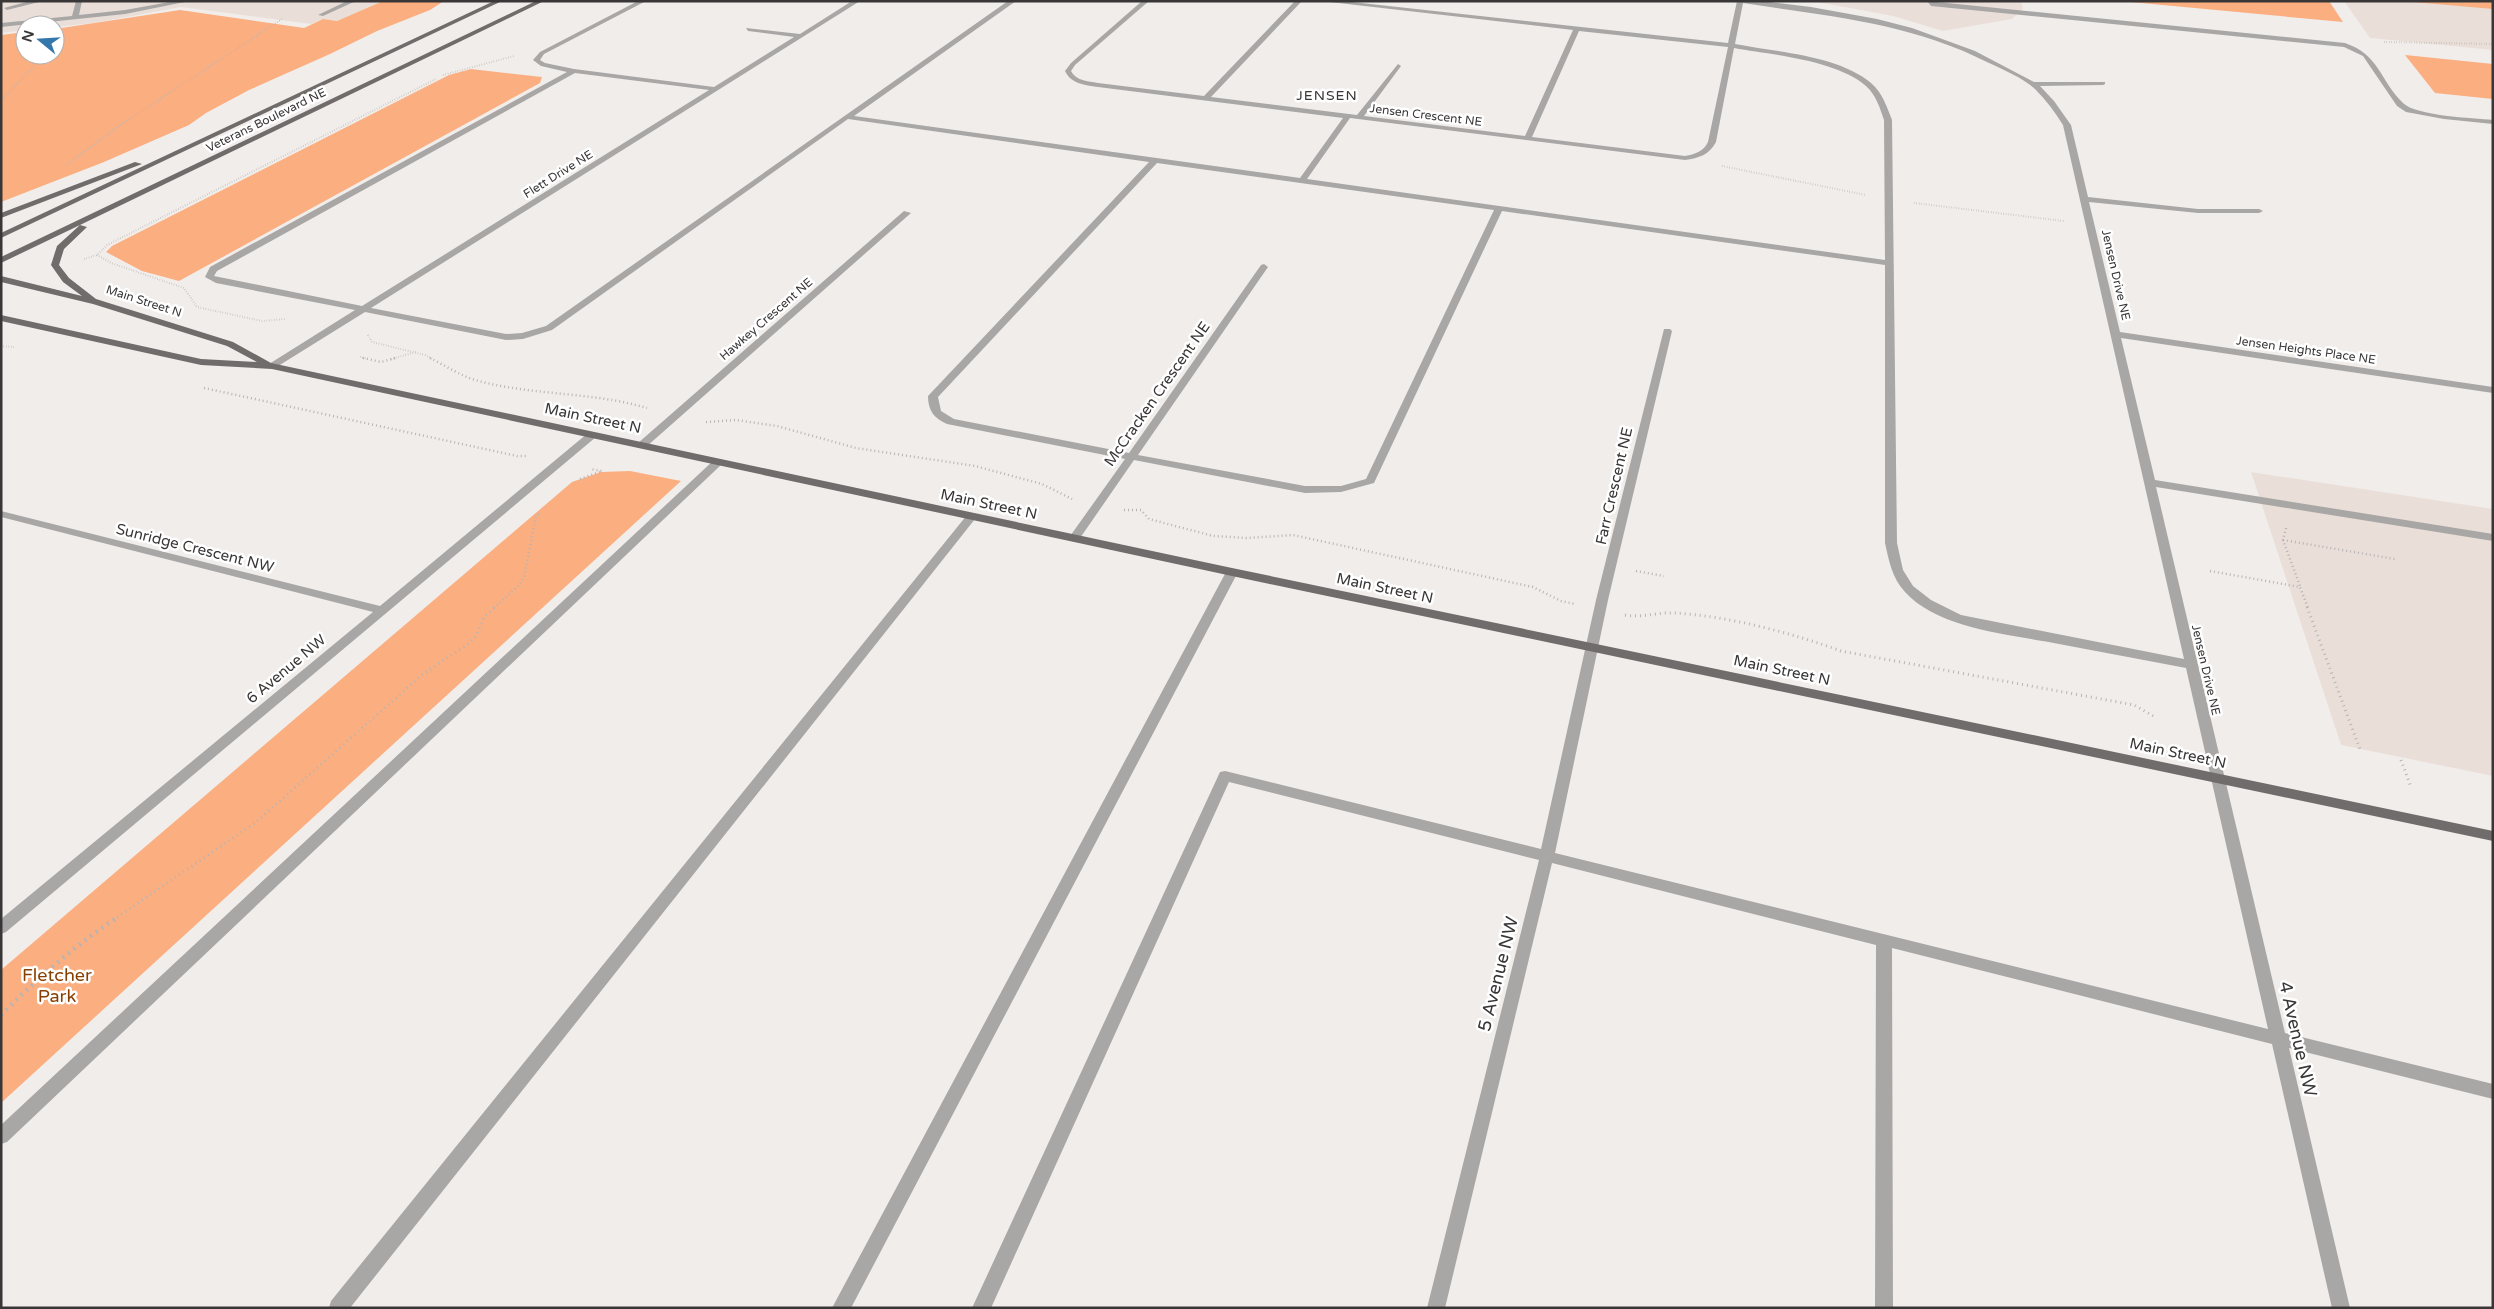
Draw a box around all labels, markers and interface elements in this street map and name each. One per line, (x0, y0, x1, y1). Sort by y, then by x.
north arrow (15, 15, 65, 65)
text: N (18, 28, 38, 44)
street label: Veterans Boulevard NE (204, 85, 328, 155)
district label: JENSEN (1296, 87, 1358, 104)
street label: Jensen Crescent NE (1369, 101, 1483, 129)
street label: Flett Drive NE (521, 147, 596, 201)
street label: Jensen Drive NE (2099, 228, 2133, 322)
street label: Hawkey Crescent NE (717, 275, 816, 363)
street label: Main Street N (104, 282, 184, 320)
street label: McCracken Crescent NE (1100, 318, 1214, 470)
street label: Jensen Heights Place NE (2235, 333, 2377, 367)
street label: Main Street N (543, 399, 643, 437)
street label: Farr Crescent NE (1592, 426, 1636, 546)
street label: Main Street N (939, 485, 1039, 523)
street label: Sunridge Crescent NW (114, 520, 276, 576)
street label: Main Street N (1335, 569, 1435, 607)
street label: Jensen Drive NE (2189, 623, 2223, 717)
street label: 6 Avenue NW (243, 631, 329, 707)
street label: Main Street N (1732, 651, 1832, 689)
street label: Main Street N (2128, 734, 2228, 772)
street label: 5 Avenue NW (1473, 914, 1523, 1034)
park label: Fletcher Park (22, 964, 92, 1007)
street label: 4 Avenue NW (2274, 979, 2322, 1099)

